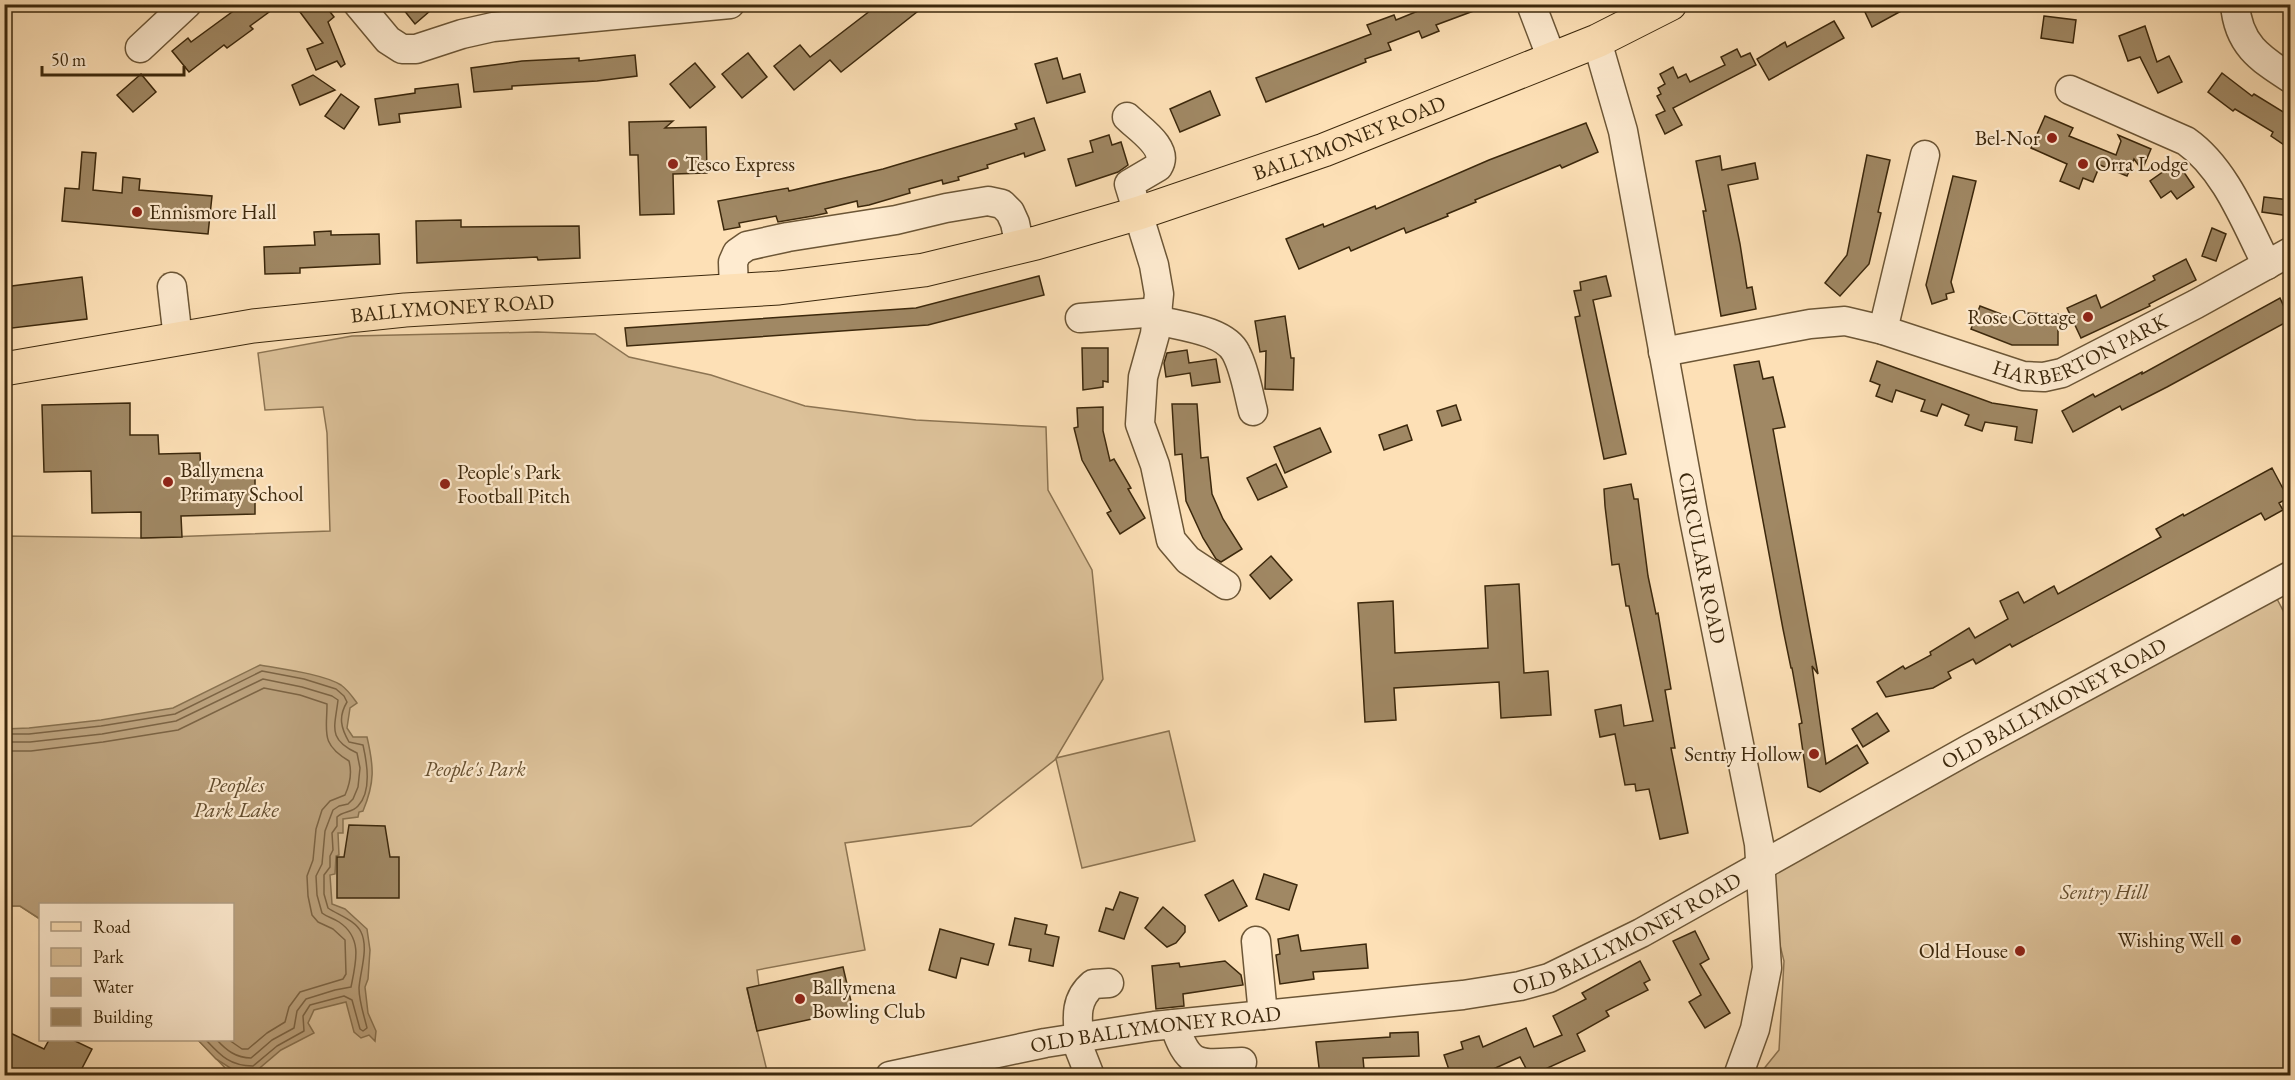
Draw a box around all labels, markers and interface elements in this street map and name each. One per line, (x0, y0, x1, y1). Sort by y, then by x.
scale bar (42, 39, 184, 77)
text: 50 m (51, 48, 86, 71)
street label: BALLYMONEY ROAD (1249, 89, 1450, 186)
place label: Bel-Nor (1975, 124, 2040, 151)
marker: Bel-Nor (2045, 131, 2059, 145)
place label: Tesco Express (685, 150, 795, 177)
place label: Orra Lodge (2095, 150, 2188, 177)
marker: Tesco Express (666, 157, 680, 171)
marker: Orra Lodge (2076, 157, 2090, 171)
place label: Ennismore Hall (149, 198, 277, 225)
marker: Ennismore Hall (130, 205, 144, 219)
street label: BALLYMONEY ROAD (349, 287, 555, 329)
place label: Rose Cottage (1967, 303, 2076, 330)
street label: HARBERTON PARK (1989, 307, 2173, 391)
marker: Rose Cottage (2081, 310, 2095, 324)
place label: Ballymena Primary School (180, 456, 304, 507)
place label: People's Park Football Pitch (457, 458, 570, 509)
street label: CIRCULAR ROAD (1673, 470, 1733, 646)
marker: Ballymena Primary School (161, 475, 175, 489)
marker: People's Park Football Pitch (438, 477, 452, 491)
street label: OLD BALLYMONEY ROAD (1936, 631, 2171, 775)
place label: Sentry Hollow (1684, 740, 1803, 767)
marker: Sentry Hollow (1807, 747, 1821, 761)
park label: People's Park (424, 755, 526, 782)
water label: Peoples Park Lake (193, 770, 279, 824)
street label: OLD BALLYMONEY ROAD (1509, 866, 1746, 1000)
park label: Sentry Hill (2059, 878, 2149, 905)
legend (39, 903, 234, 1041)
text: Road (93, 915, 132, 938)
place label: Wishing Well (2117, 926, 2224, 953)
marker: Wishing Well (2229, 933, 2243, 947)
place label: Old House (1919, 937, 2008, 964)
marker: Old House (2013, 944, 2027, 958)
text: Park (93, 945, 124, 968)
place label: Ballymena Bowling Club (812, 973, 925, 1024)
text: Water (93, 975, 134, 998)
marker: Ballymena Bowling Club (793, 992, 807, 1006)
street label: OLD BALLYMONEY ROAD (1028, 999, 1282, 1059)
text: Building (93, 1005, 153, 1028)

